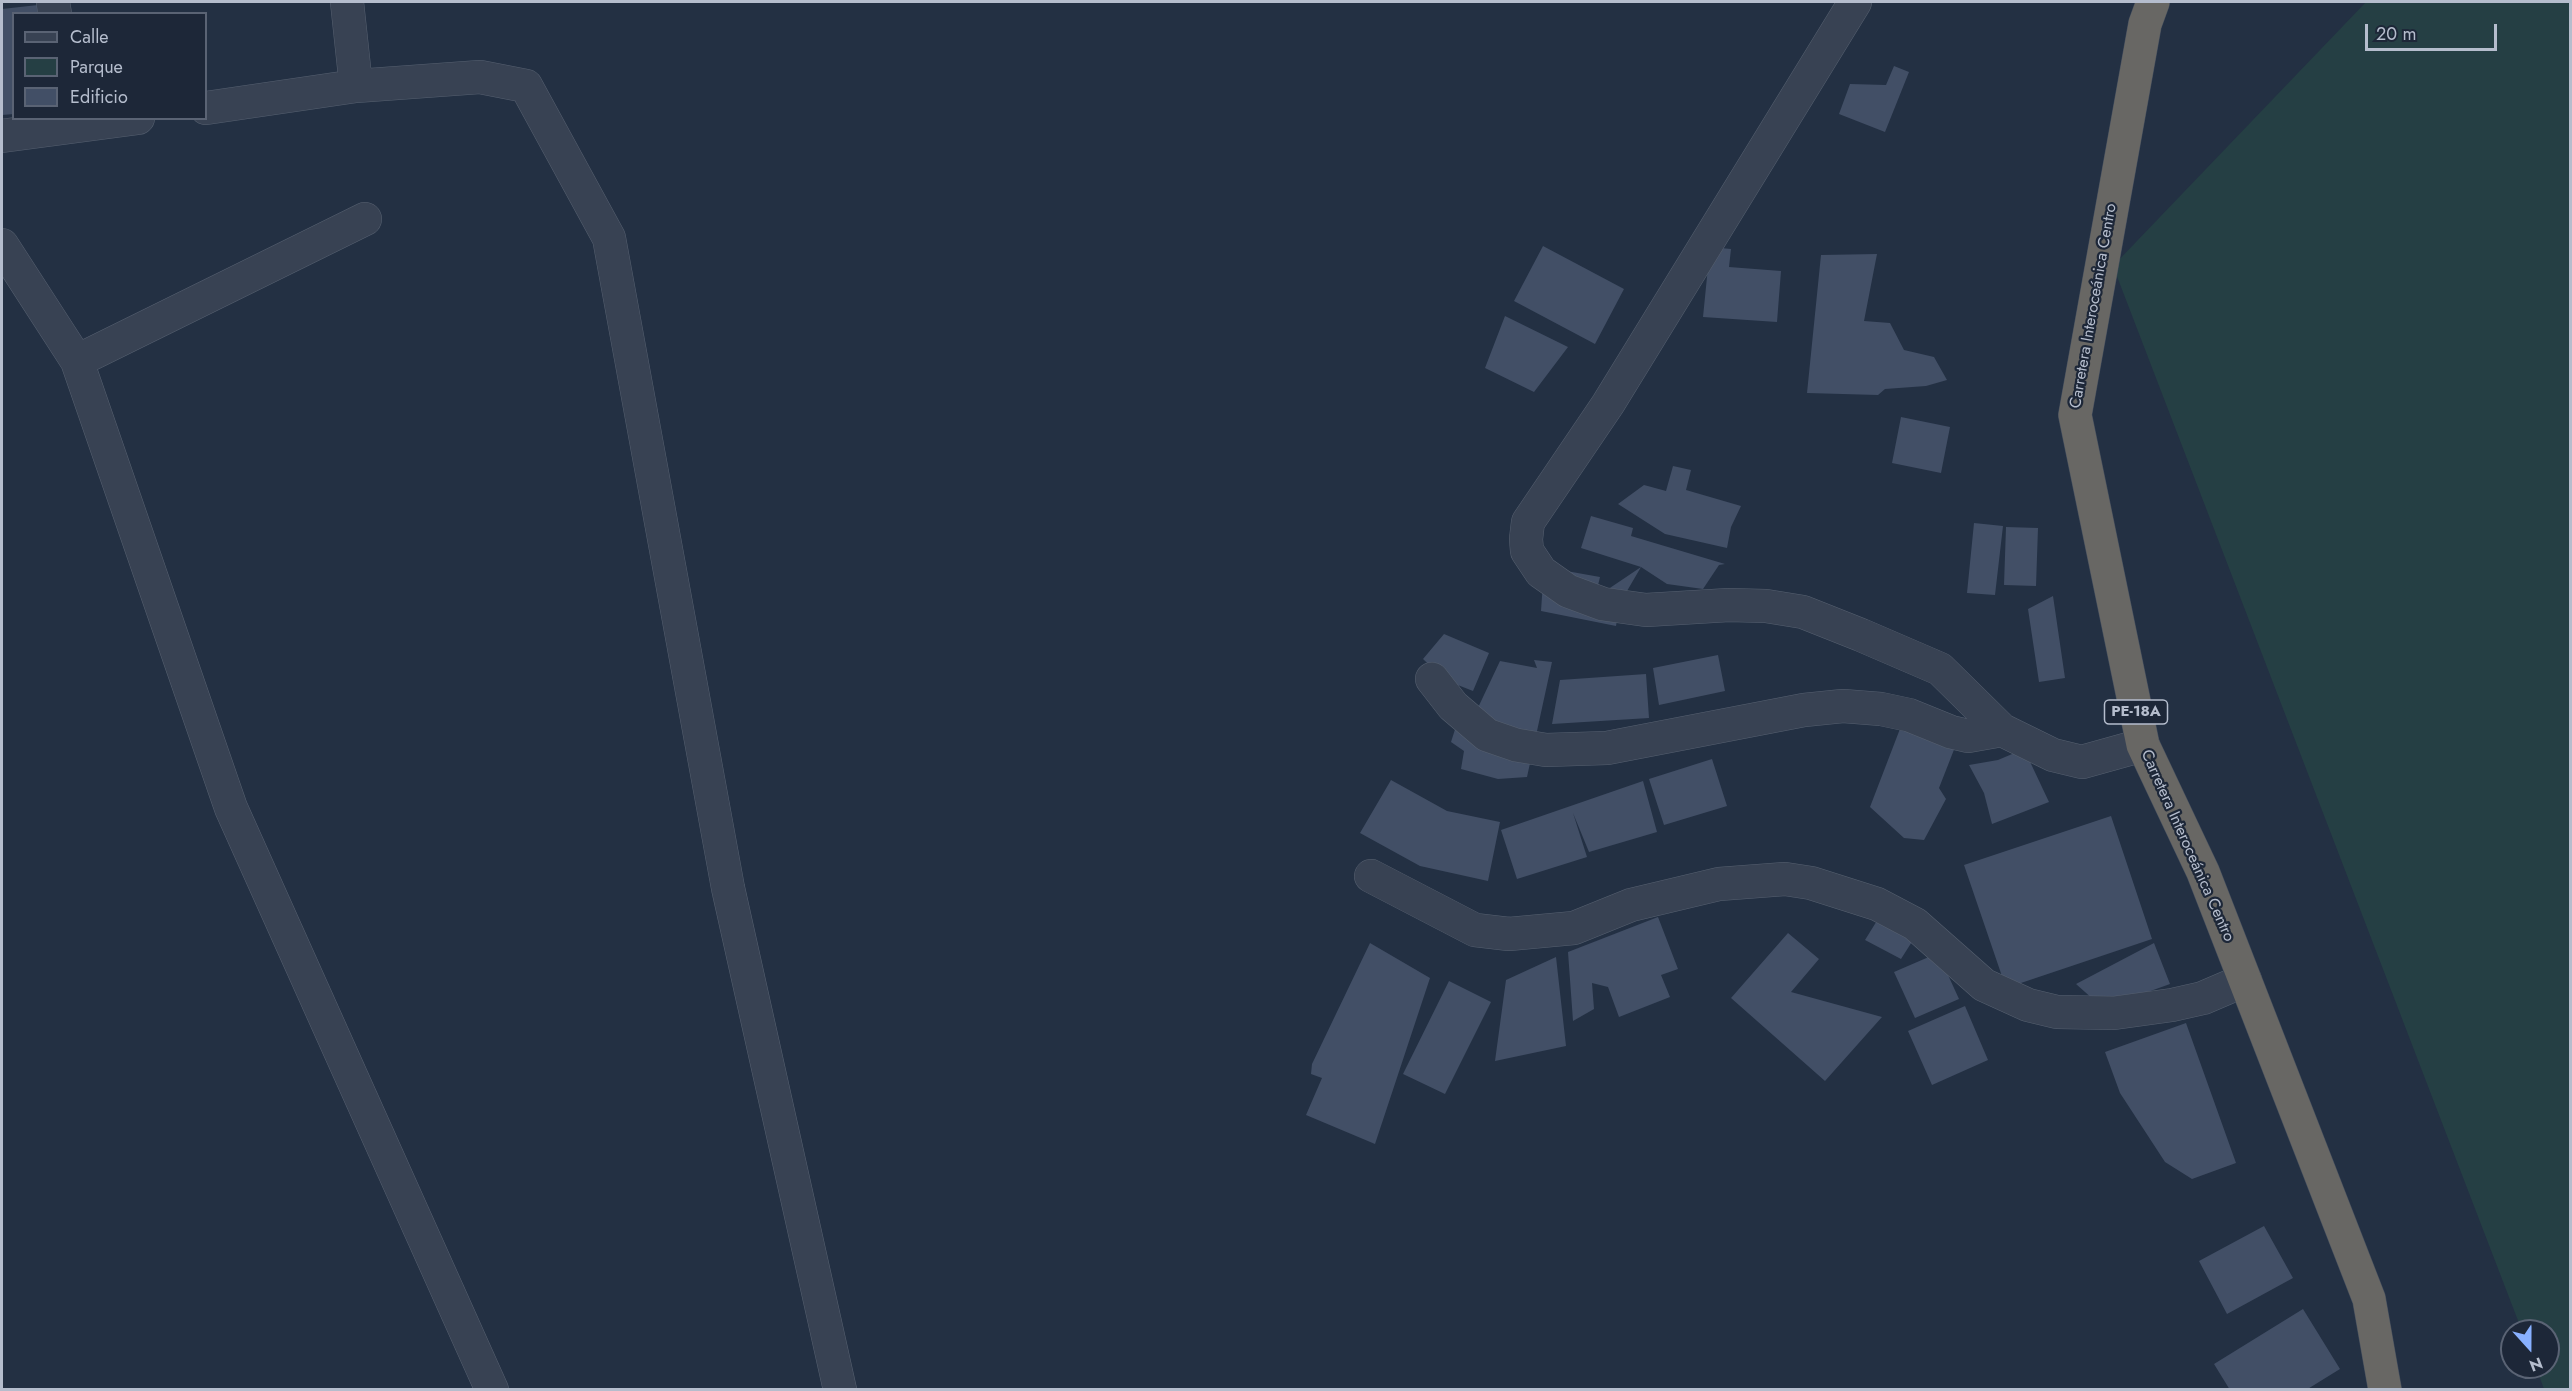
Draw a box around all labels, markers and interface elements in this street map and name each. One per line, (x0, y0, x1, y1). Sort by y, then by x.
legend (12, 12, 207, 120)
scale bar (2368, 12, 2500, 50)
text: 20 m (2376, 21, 2416, 47)
text: Calle (70, 24, 109, 50)
text: Parque (70, 54, 123, 80)
text: Edificio (70, 84, 128, 110)
street label: Carretera Interoceánica Centro (2066, 202, 2122, 410)
road number: PE-18A (2104, 700, 2168, 724)
street label: Carretera Interoceánica Centro (2136, 747, 2238, 945)
north arrow (2500, 1319, 2560, 1379)
text: N (2526, 1351, 2546, 1377)

